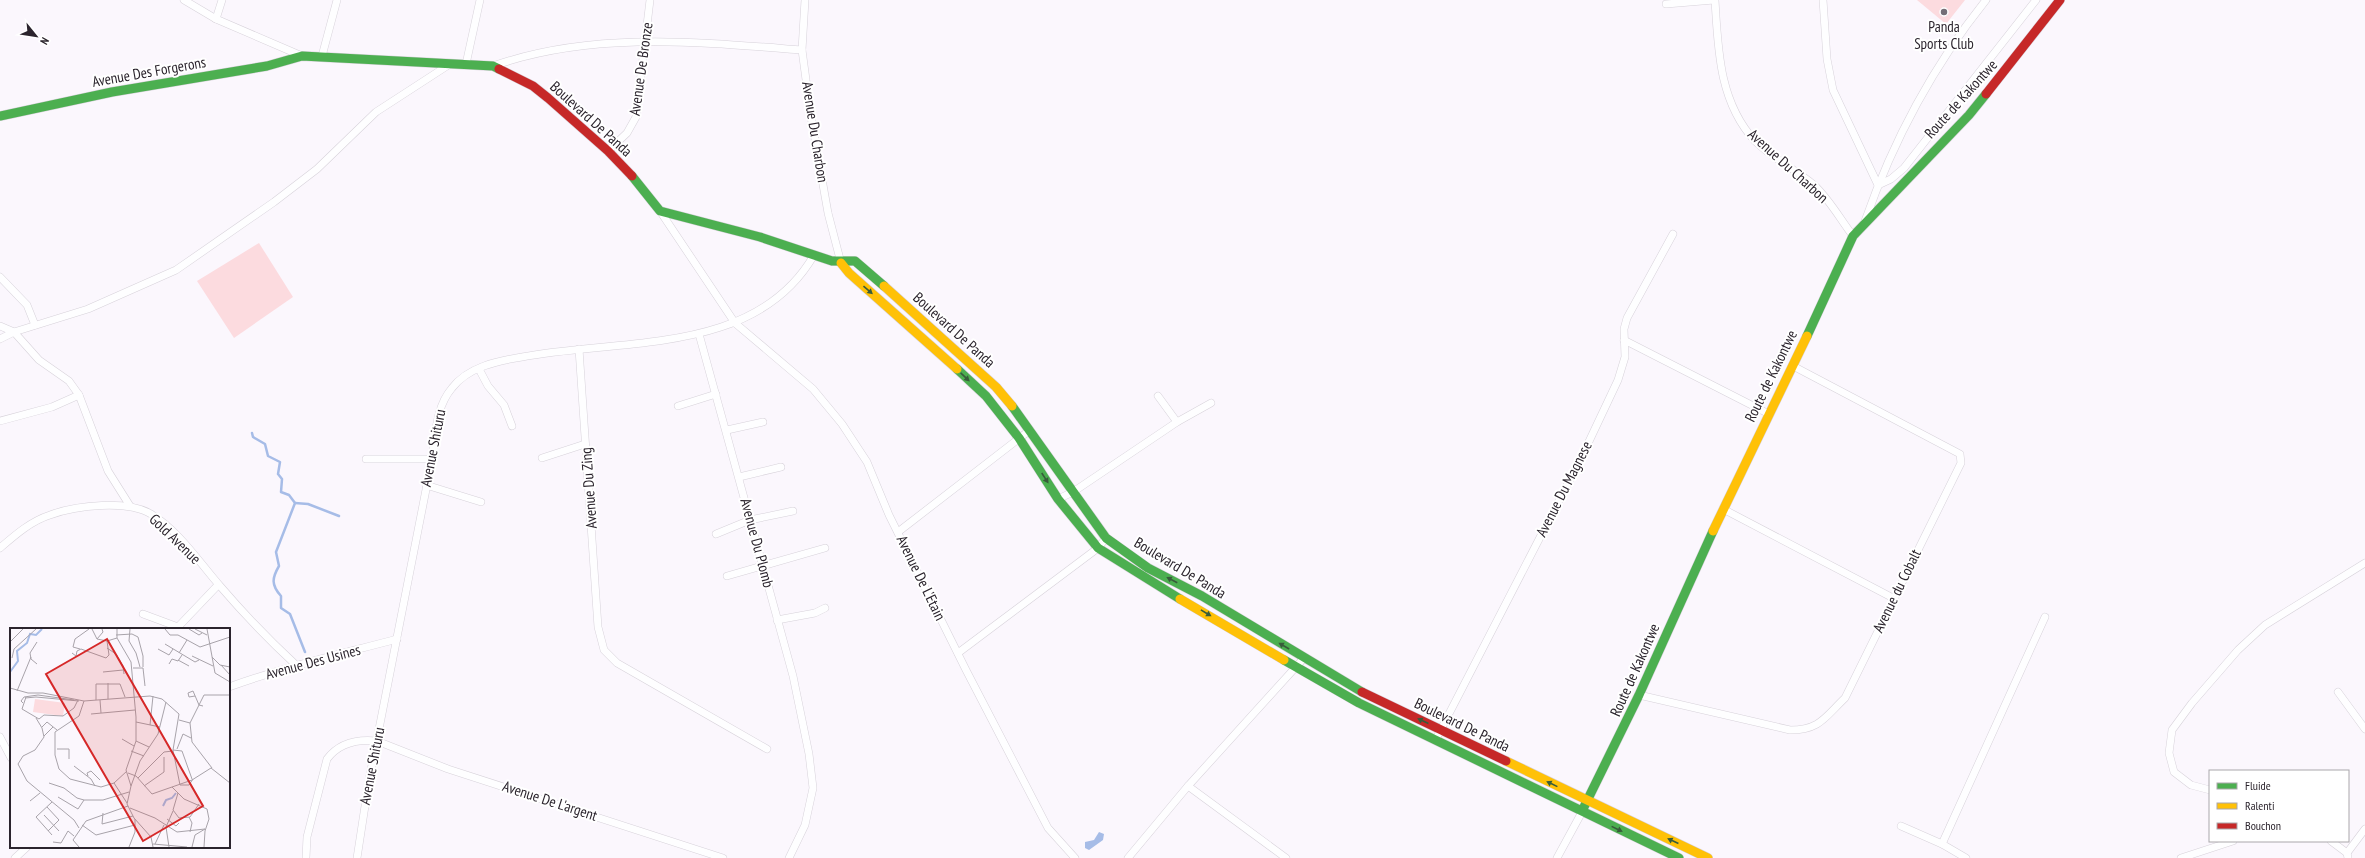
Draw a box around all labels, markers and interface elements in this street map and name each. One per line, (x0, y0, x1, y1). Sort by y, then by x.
marker: Panda Sports Club (1939, 7, 1949, 17)
north arrow (16, 16, 56, 56)
place label: Panda Sports Club (1914, 17, 1974, 53)
street label: Avenue De Bronze (625, 21, 656, 117)
text: N (37, 35, 52, 47)
street label: Avenue Des Forgerons (91, 52, 207, 91)
street label: Route de Kakontwe (1920, 55, 2001, 142)
street label: Boulevard De Panda (546, 77, 636, 160)
street label: Avenue Du Charbon (798, 80, 833, 184)
street label: Avenue Du Charbon (1744, 124, 1833, 207)
one-way arrow (863, 285, 873, 295)
street label: Boulevard De Panda (909, 288, 999, 371)
street label: Route de Kakontwe (1740, 327, 1801, 425)
one-way arrow (960, 372, 970, 381)
street label: Avenue Shituru (416, 407, 449, 488)
street label: Avenue Du Magnese (1531, 438, 1596, 540)
street label: Avenue Du Zing (576, 447, 601, 529)
one-way arrow (1041, 473, 1049, 483)
street label: Avenue Du Plomb (736, 496, 779, 590)
street label: Gold Avenue (146, 509, 205, 568)
street label: Avenue De L'Etain (893, 532, 950, 623)
street label: Boulevard De Panda (1131, 533, 1230, 602)
street label: Avenue du Cobalt (1868, 546, 1925, 636)
one-way arrow (1166, 577, 1178, 584)
one-way arrow (1200, 610, 1212, 617)
street label: Route de Kakontwe (1606, 620, 1664, 719)
inset map (10, 628, 230, 848)
street label: Avenue Des Usines (263, 640, 362, 683)
one-way arrow (1278, 643, 1290, 650)
street label: Boulevard De Panda (1411, 693, 1513, 756)
one-way arrow (1417, 718, 1429, 724)
street label: Avenue Shituru (355, 725, 388, 806)
legend (2209, 770, 2349, 842)
street label: Avenue De L'argent (500, 776, 600, 825)
text: Fluide (2245, 778, 2271, 793)
one-way arrow (1547, 781, 1558, 787)
text: Ralenti (2245, 798, 2274, 813)
text: Bouchon (2245, 818, 2281, 833)
one-way arrow (1611, 826, 1622, 832)
one-way arrow (1667, 838, 1679, 845)

